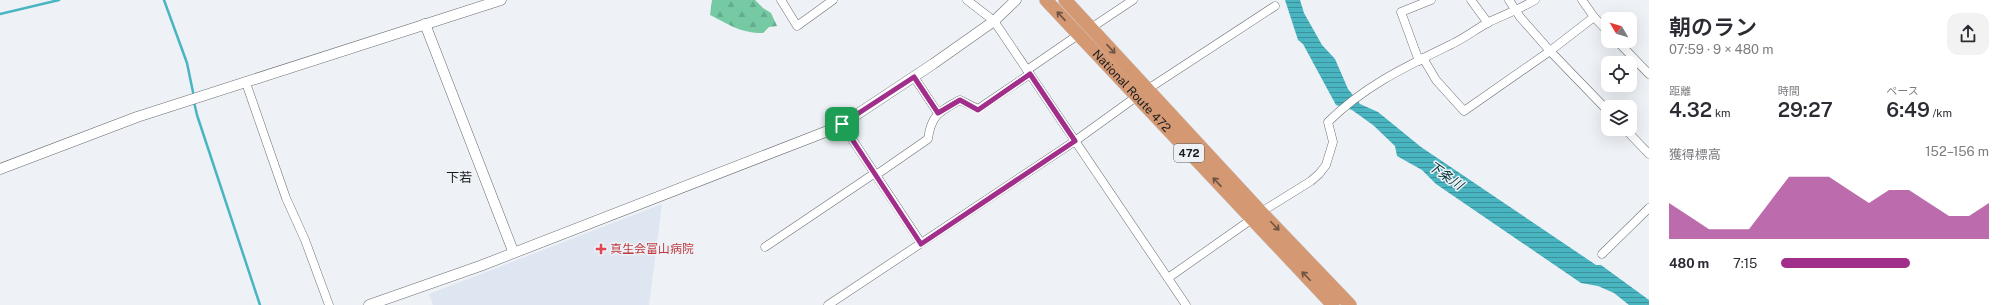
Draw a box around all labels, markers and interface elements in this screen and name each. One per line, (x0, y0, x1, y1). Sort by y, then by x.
one-way arrow (1056, 11, 1066, 21)
north arrow (1601, 12, 1637, 48)
map controls (1601, 12, 1637, 136)
button: share (1947, 13, 1989, 55)
text: 朝のラン (1669, 14, 1757, 40)
text: 07:59 · 9 × 480 m (1669, 42, 1773, 57)
one-way arrow (1106, 44, 1115, 54)
street label: National Route 472 (1090, 47, 1174, 135)
button: locate (1601, 56, 1637, 92)
text: 距離 (1669, 85, 1691, 97)
text: 時間 (1778, 85, 1800, 97)
text: ペース (1886, 85, 1919, 97)
text: 4.32 (1669, 98, 1712, 122)
text: 29:27 (1778, 98, 1833, 122)
text: 6:49 (1886, 98, 1930, 122)
button: layers (1601, 100, 1637, 136)
pin (825, 107, 859, 141)
text: km (1712, 107, 1731, 119)
text: /km (1930, 107, 1952, 119)
icon: arrive (831, 113, 853, 135)
road number: 472 (1174, 144, 1204, 162)
text: 152–156 m (1925, 144, 1989, 159)
text: 獲得標高 (1669, 147, 1721, 162)
water label: 下条川 (1425, 158, 1468, 194)
district label: 下若 (446, 170, 472, 185)
one-way arrow (1212, 177, 1222, 187)
one-way arrow (1270, 221, 1280, 231)
place label: 真生会富山病院 (610, 242, 694, 256)
marker: 真生会富山病院 (595, 243, 607, 255)
text: 480 m (1669, 256, 1709, 271)
text: 7:15 (1733, 256, 1757, 271)
one-way arrow (1302, 271, 1311, 282)

